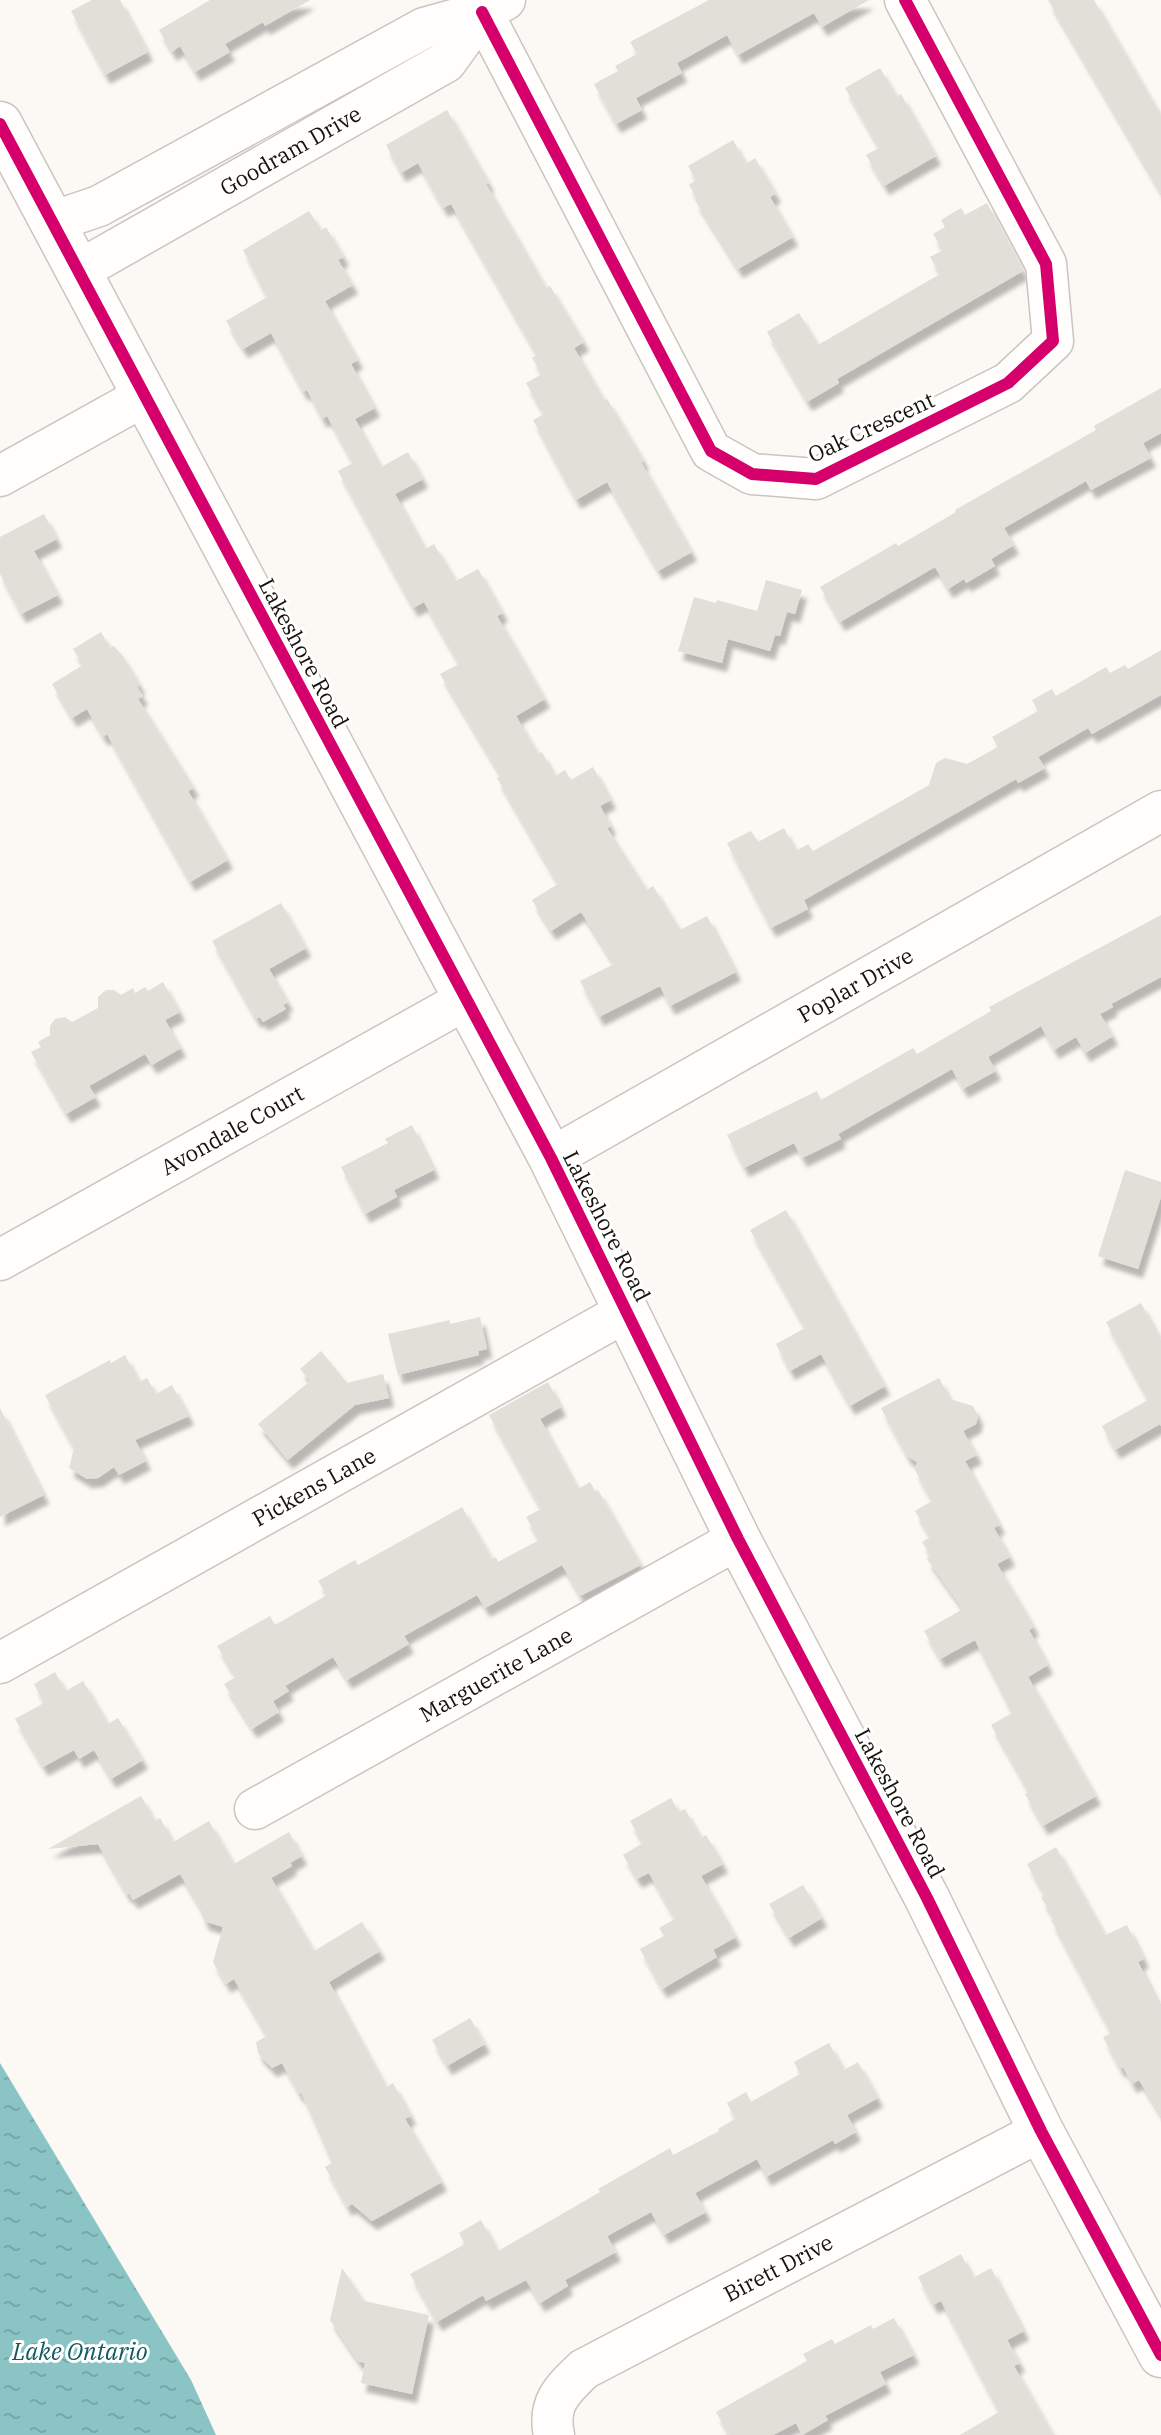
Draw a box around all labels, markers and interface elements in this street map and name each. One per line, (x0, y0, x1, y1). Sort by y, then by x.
street label: Goodram Drive (214, 98, 366, 202)
street label: Oak Crescent (803, 384, 939, 469)
street label: Lakeshore Road (253, 573, 356, 733)
street label: Poplar Drive (792, 940, 918, 1029)
street label: Avondale Court (155, 1078, 309, 1181)
street label: Lakeshore Road (557, 1146, 658, 1306)
street label: Pickens Lane (247, 1440, 381, 1533)
street label: Marguerite Lane (414, 1620, 577, 1728)
street label: Lakeshore Road (849, 1723, 952, 1883)
street label: Birett Drive (718, 2227, 838, 2308)
water label: Lake Ontario (11, 2335, 148, 2367)

